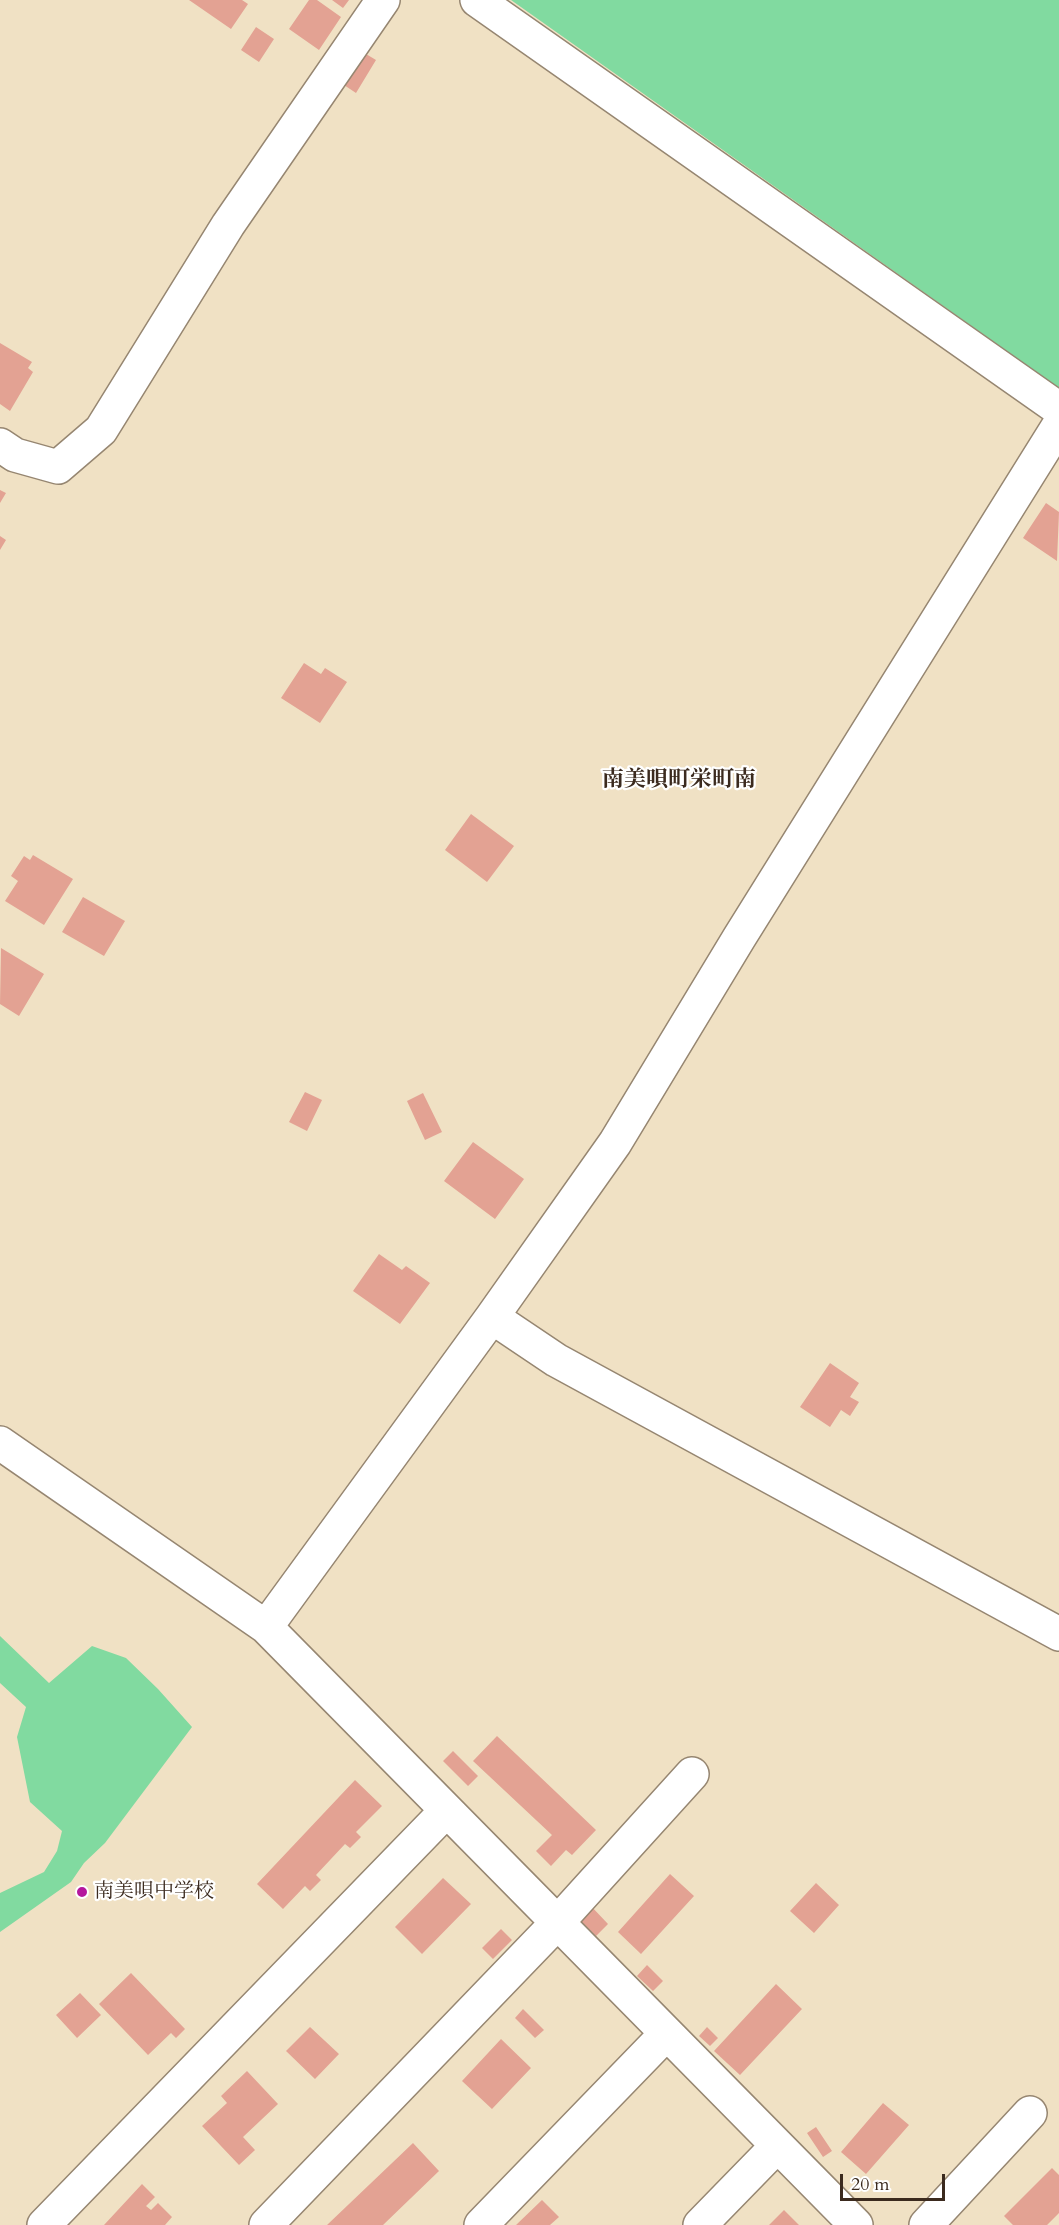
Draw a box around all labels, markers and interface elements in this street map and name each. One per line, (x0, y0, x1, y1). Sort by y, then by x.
district label: 南美唄町栄町南 (602, 768, 756, 794)
place label: 南美唄中学校 (94, 1880, 214, 1904)
marker: 南美唄中学校 (75, 1885, 89, 1899)
scale bar (843, 2162, 948, 2200)
text: 20 m (851, 2172, 890, 2197)

